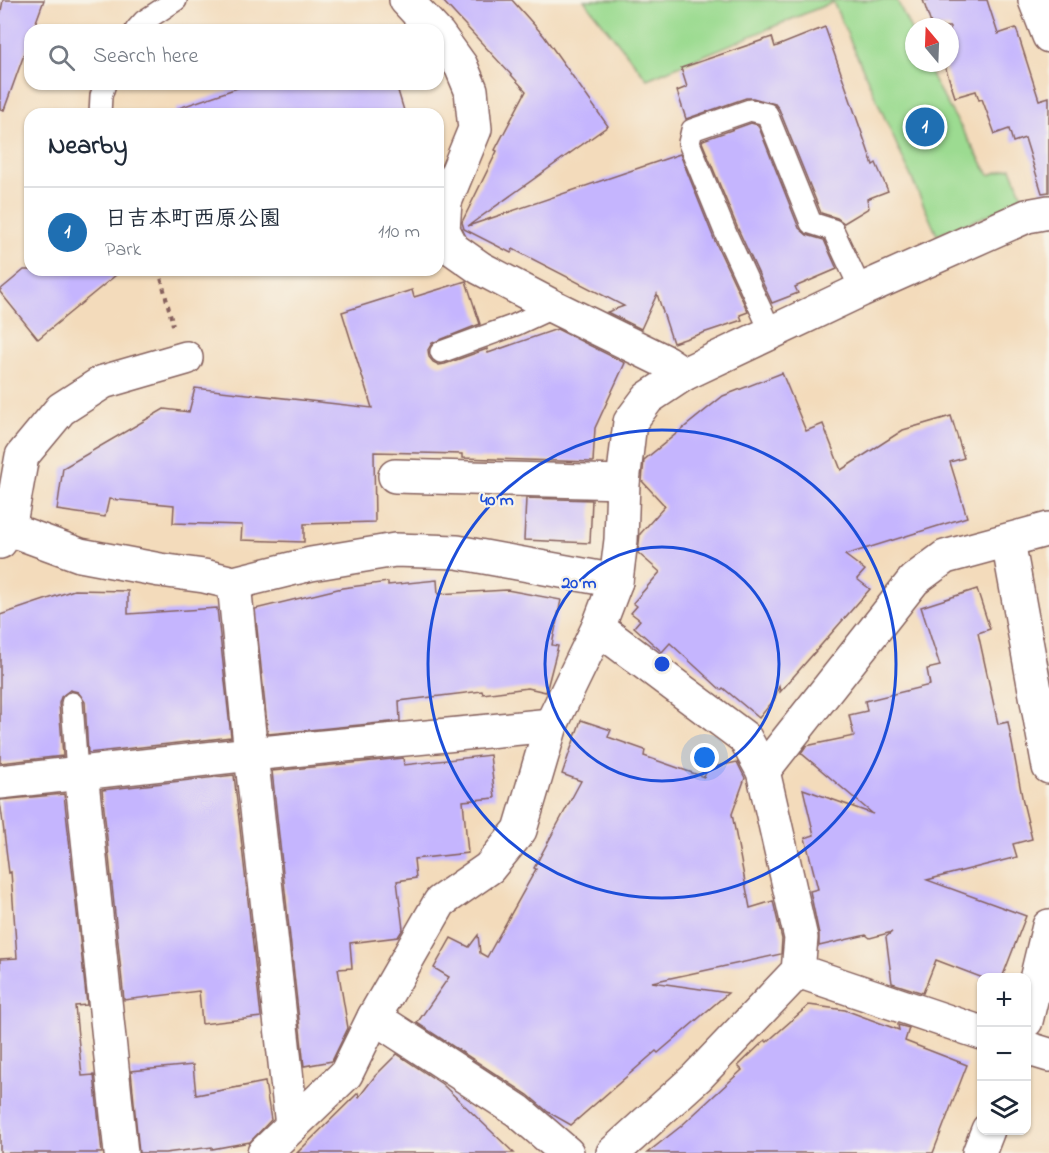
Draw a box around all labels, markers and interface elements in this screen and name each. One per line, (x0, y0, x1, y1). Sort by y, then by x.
north arrow (905, 18, 959, 72)
search box (24, 24, 444, 90)
icon: search (45, 41, 78, 74)
text: Search here (93, 41, 198, 73)
pin: 1 (906, 104, 944, 150)
text: Nearby (48, 128, 127, 166)
text: 日吉本町西原公園 (105, 204, 281, 236)
text: 1 (64, 218, 71, 247)
text: 110 m (378, 218, 420, 247)
text: Park (105, 236, 141, 265)
text: 40 m (480, 488, 514, 514)
text: 20 m (560, 571, 597, 597)
centre of rings (652, 654, 672, 674)
your location (690, 743, 719, 772)
map controls (977, 973, 1031, 1135)
button: + (977, 973, 1031, 1027)
button: − (977, 1027, 1031, 1081)
button: layers (977, 1081, 1031, 1135)

